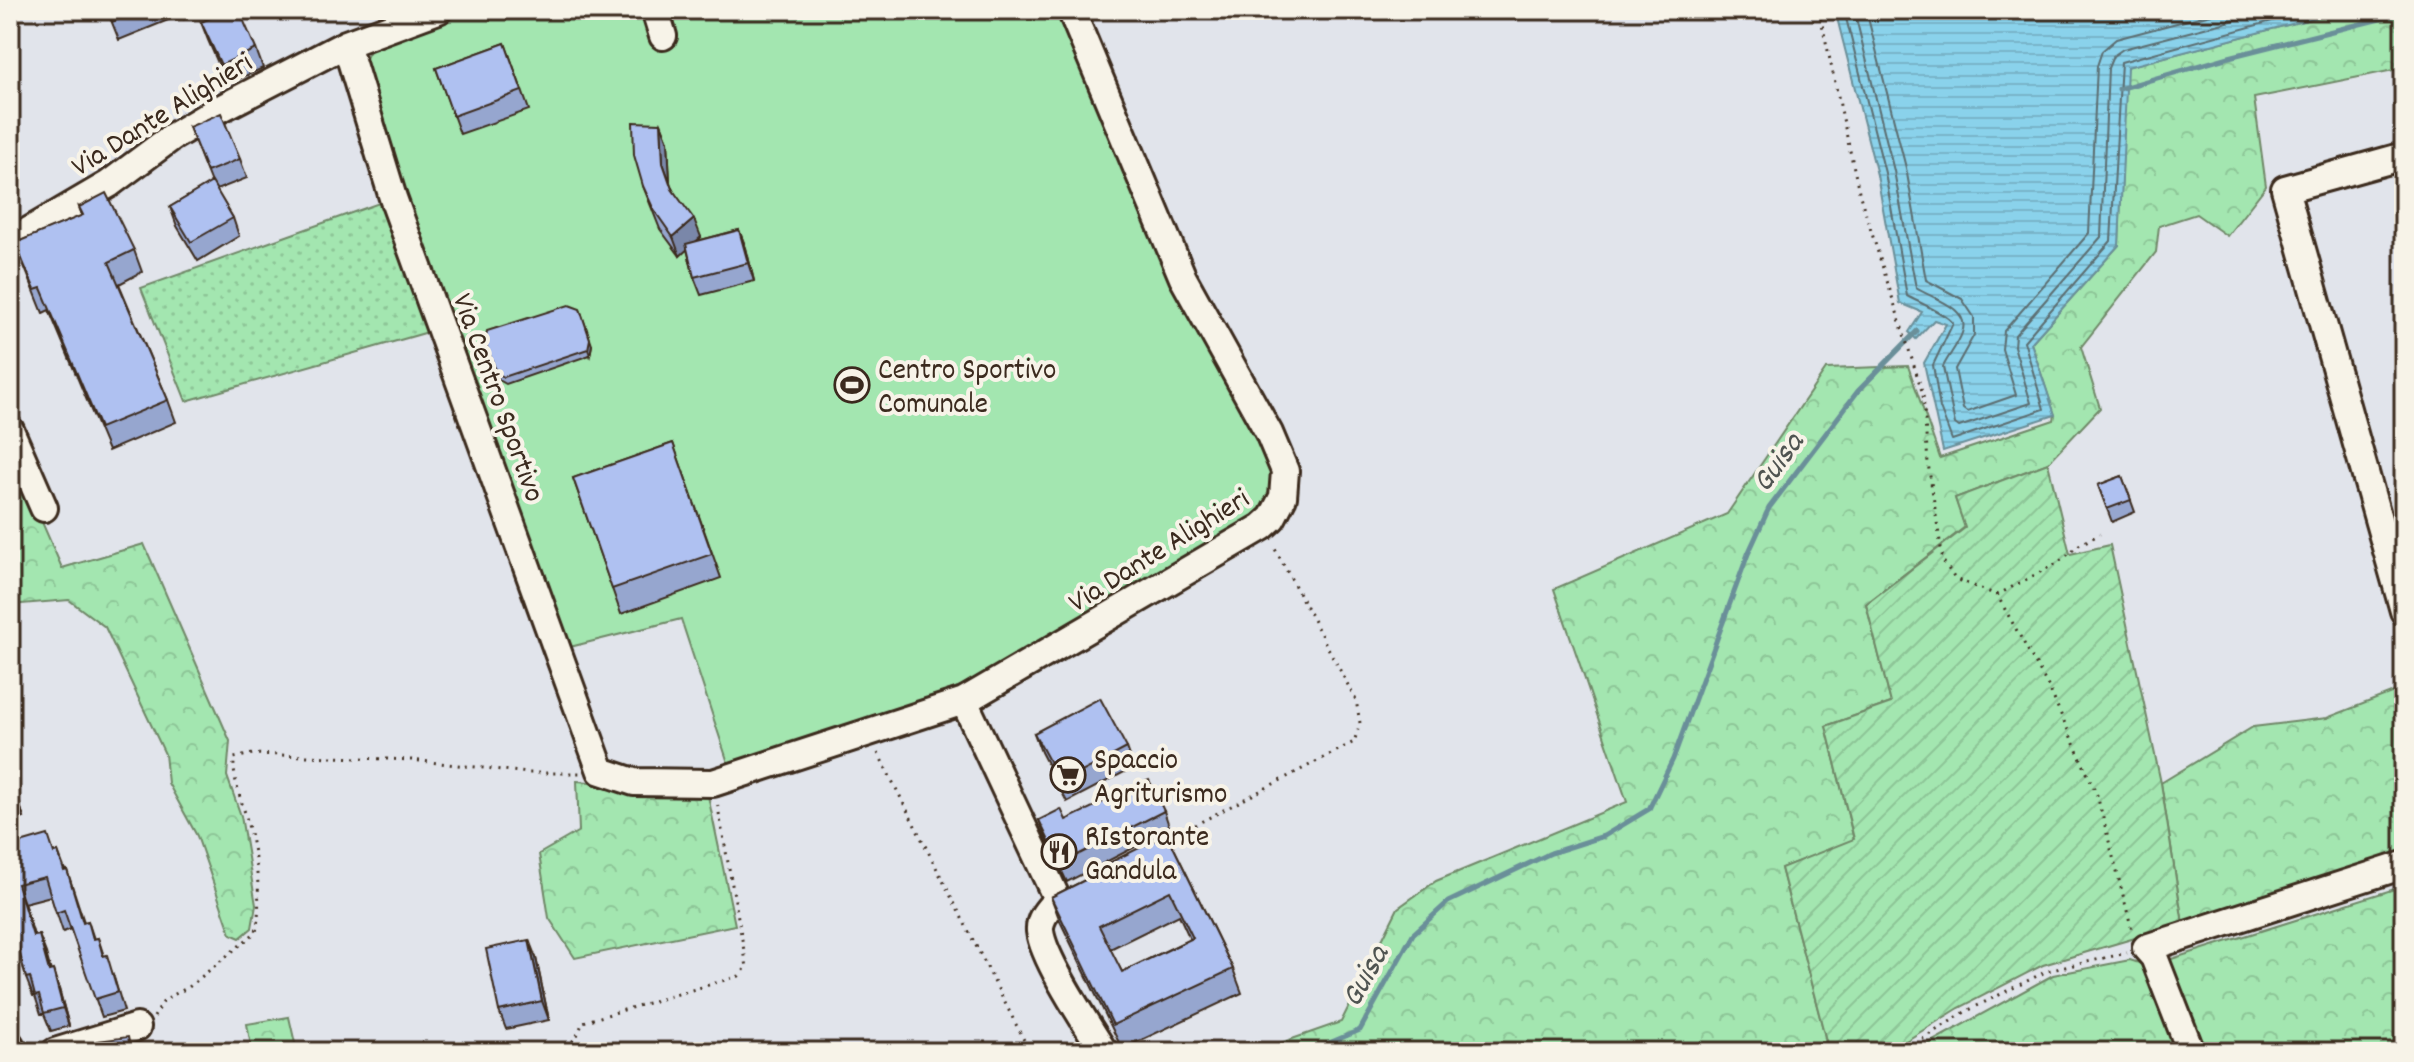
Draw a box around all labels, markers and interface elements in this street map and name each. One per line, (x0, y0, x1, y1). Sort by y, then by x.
street label: Via Dante Alighieri (64, 44, 262, 190)
street label: Via Centro Sportivo (438, 288, 553, 509)
place label: Centro Sportivo Comunale (878, 351, 1056, 428)
sports icon: Centro Sportivo Comunale (833, 366, 871, 404)
water label: Guisa (1743, 423, 1819, 503)
street label: Via Dante Alighieri (1061, 480, 1259, 626)
place label: Spaccio Agriturismo (1094, 741, 1227, 818)
supermarket icon: Spaccio Agriturismo (1049, 756, 1087, 794)
place label: RIstorante Gandula (1085, 818, 1209, 895)
restaurant icon: RIstorante Gandula (1040, 833, 1078, 871)
water label: Guisa (1332, 936, 1404, 1017)

